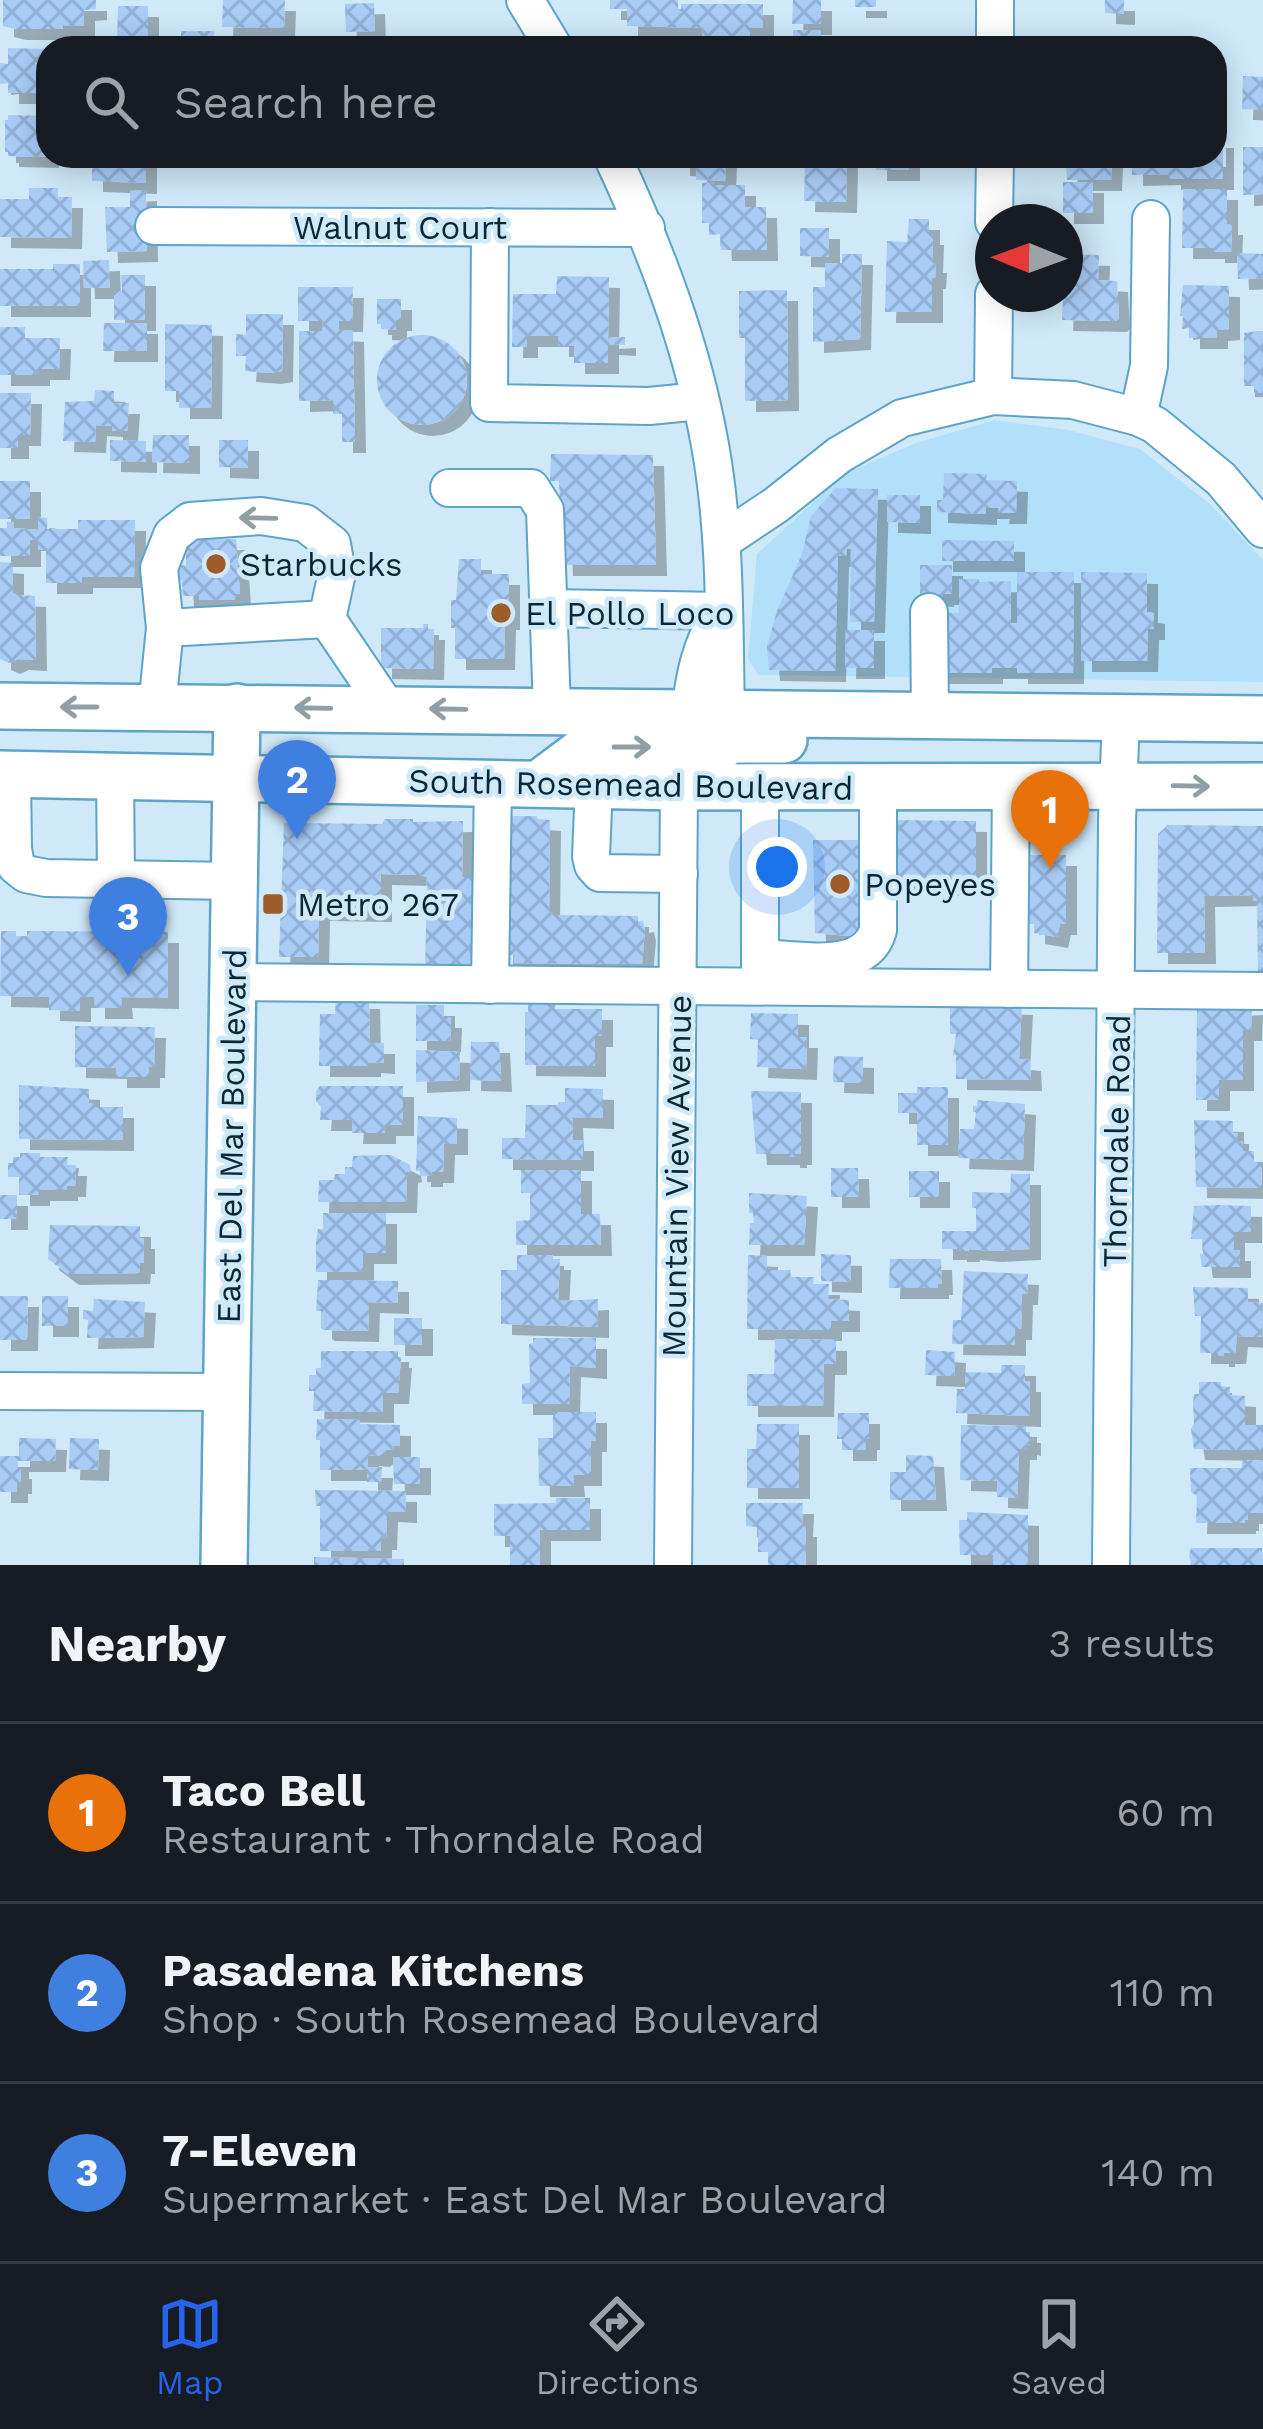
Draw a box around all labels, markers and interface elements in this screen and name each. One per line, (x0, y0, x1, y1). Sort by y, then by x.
search box (36, 36, 1227, 168)
icon: search (78, 69, 144, 135)
text: Search here (174, 76, 438, 129)
north arrow (975, 204, 1083, 312)
street label: Walnut Court (293, 208, 507, 247)
one-way arrow (239, 507, 278, 530)
place label: Starbucks (240, 545, 402, 584)
marker: Starbucks (203, 551, 229, 577)
place label: El Pollo Loco (525, 594, 734, 633)
marker: El Pollo Loco (488, 600, 514, 626)
one-way arrow (60, 695, 99, 718)
one-way arrow (294, 697, 333, 719)
one-way arrow (429, 698, 468, 721)
one-way arrow (612, 736, 651, 758)
pin: 2 (258, 740, 336, 839)
street label: South Rosemead Boulevard (408, 761, 854, 808)
pin: 1 (1011, 770, 1089, 869)
one-way arrow (1171, 774, 1210, 797)
your location (747, 837, 807, 897)
place label: Popeyes (864, 865, 996, 904)
marker: Popeyes (827, 871, 853, 897)
pin: 3 (89, 877, 167, 976)
place label: Metro 267 (297, 885, 459, 924)
marker: Metro 267 (260, 891, 286, 917)
street label: East Del Mar Boulevard (209, 948, 254, 1324)
street label: Mountain View Avenue (654, 994, 699, 1358)
street label: Thorndale Road (1095, 1014, 1138, 1268)
text: Nearby (48, 1614, 226, 1673)
text: 3 results (1049, 1621, 1215, 1666)
text: Taco Bell (162, 1764, 365, 1817)
text: 1 (79, 1790, 95, 1835)
text: 60 m (1117, 1790, 1215, 1835)
text: Restaurant · Thorndale Road (162, 1817, 705, 1862)
text: Pasadena Kitchens (162, 1944, 584, 1997)
text: 2 (75, 1970, 99, 2015)
text: 110 m (1110, 1970, 1215, 2015)
text: Shop · South Rosemead Boulevard (162, 1997, 820, 2042)
text: 7-Eleven (162, 2124, 358, 2177)
text: 3 (75, 2150, 99, 2195)
text: 140 m (1101, 2150, 1215, 2195)
text: Supermarket · East Del Mar Boulevard (162, 2177, 887, 2222)
tab: Map (156, 2291, 223, 2402)
tab: Directions (536, 2291, 699, 2402)
tab: Saved (1011, 2291, 1107, 2402)

